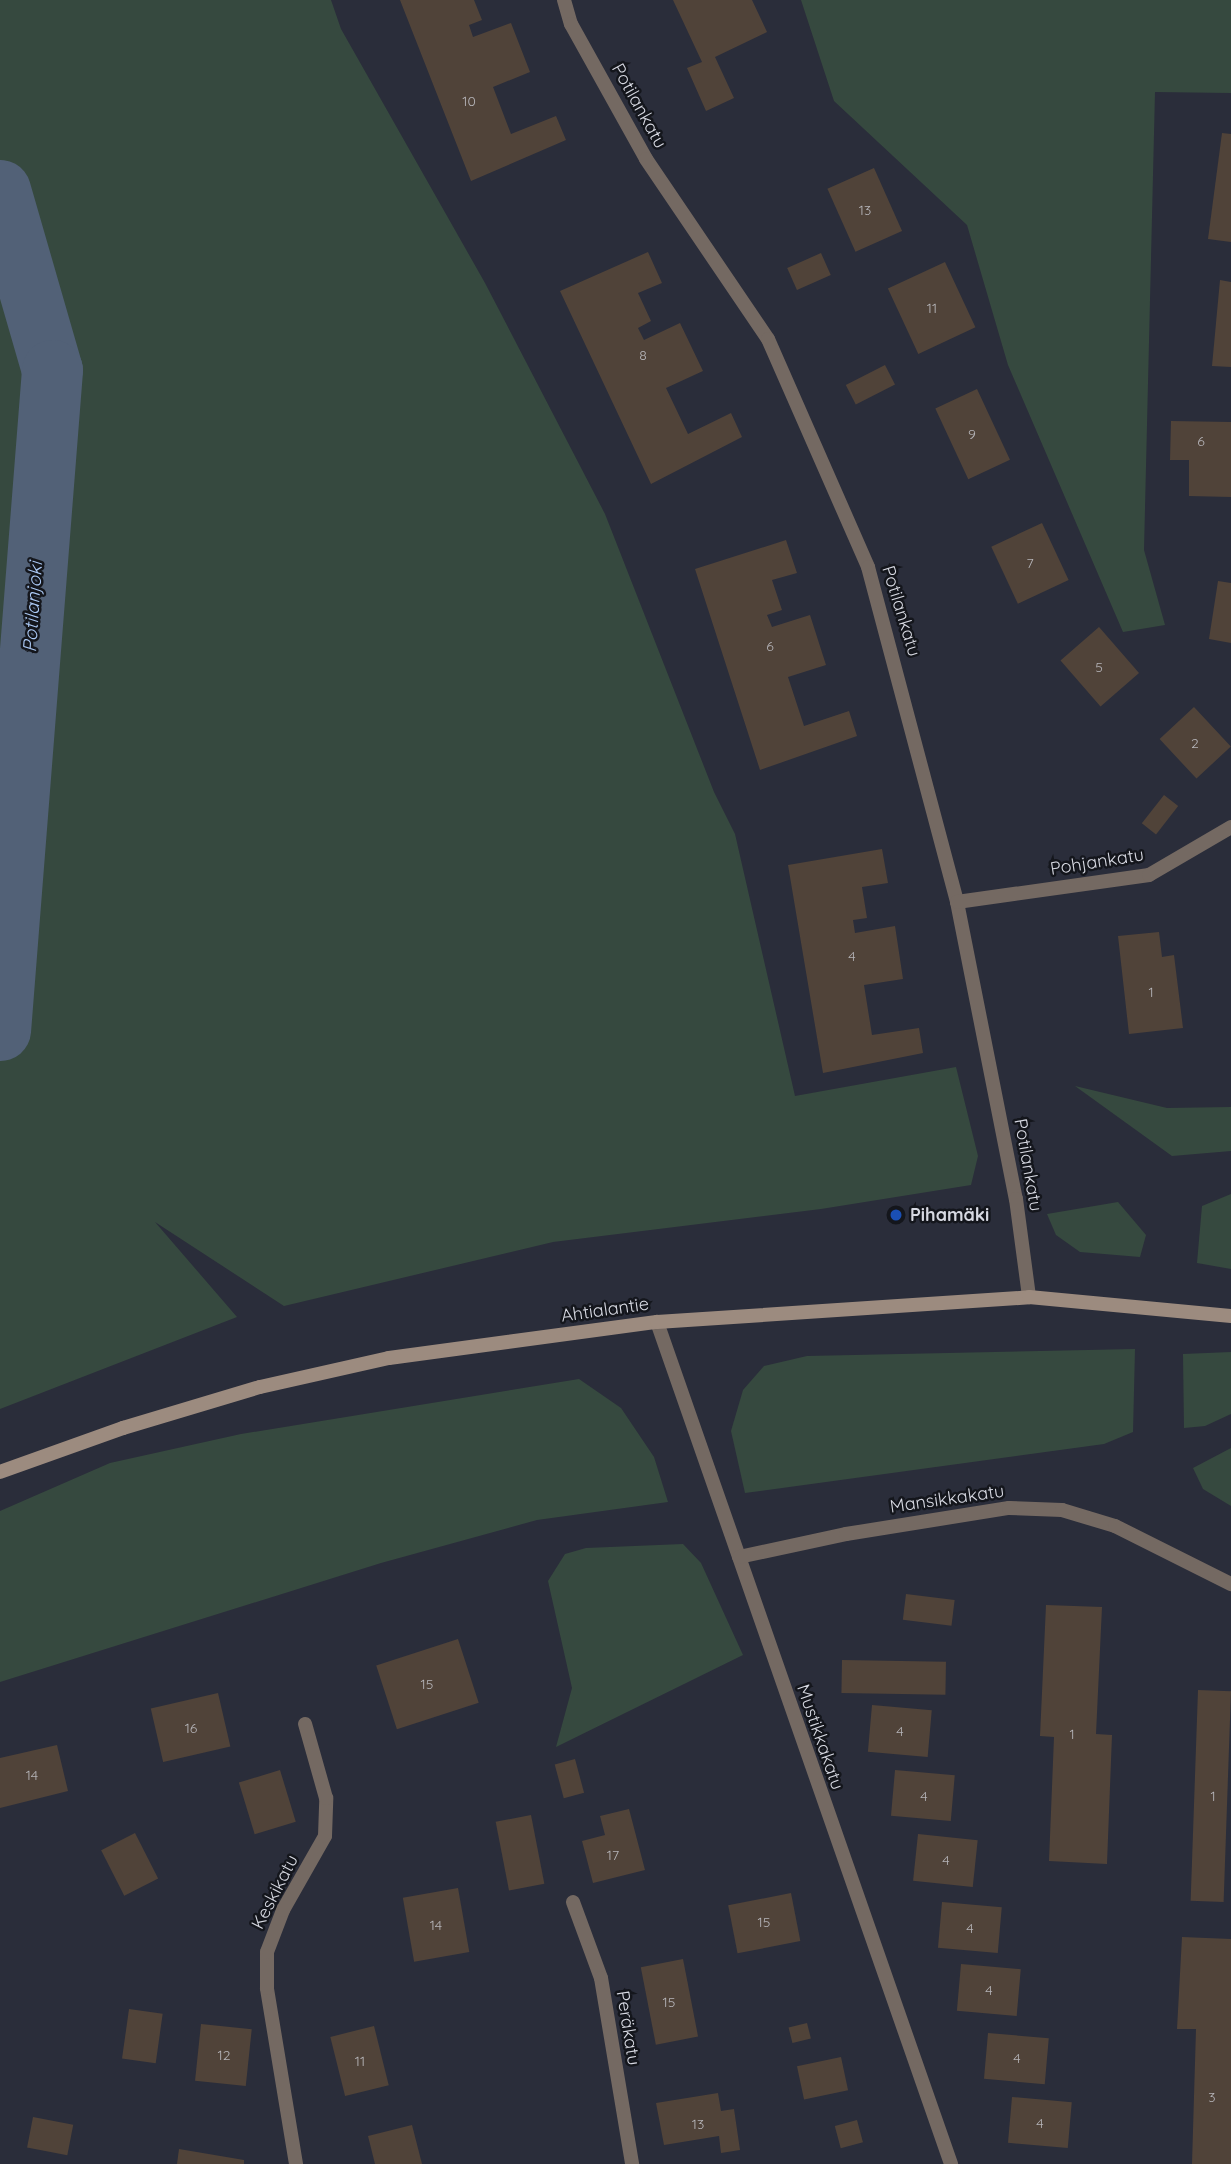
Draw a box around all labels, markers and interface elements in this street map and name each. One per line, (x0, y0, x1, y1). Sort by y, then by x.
street label: Potilankatu (607, 60, 671, 152)
house number: 10 (462, 93, 476, 109)
house number: 13 (859, 202, 871, 218)
house number: 11 (927, 300, 937, 316)
house number: 8 (639, 347, 647, 363)
house number: 9 (968, 426, 976, 442)
house number: 6 (1197, 433, 1205, 449)
house number: 7 (1026, 555, 1034, 571)
water label: Potilanjoki (18, 561, 48, 653)
street label: Potilankatu (877, 563, 925, 659)
house number: 6 (766, 638, 774, 654)
house number: 5 (1095, 659, 1103, 675)
house number: 2 (1191, 735, 1199, 751)
street label: Pohjankatu (1049, 844, 1145, 880)
house number: 4 (848, 948, 856, 964)
house number: 1 (1148, 984, 1154, 1000)
street label: Potilankatu (1009, 1117, 1047, 1213)
place label: Pihamäki (910, 1204, 989, 1226)
marker: Pihamäki (888, 1207, 904, 1223)
street label: Ahtialantie (560, 1293, 650, 1327)
street label: Mansikkakatu (888, 1480, 1006, 1518)
house number: 15 (421, 1676, 433, 1692)
street label: Mustikkakatu (792, 1681, 848, 1793)
house number: 16 (185, 1720, 197, 1736)
house number: 4 (896, 1723, 904, 1739)
house number: 1 (1069, 1726, 1075, 1742)
house number: 14 (26, 1767, 38, 1783)
house number: 4 (920, 1788, 928, 1804)
house number: 1 (1210, 1788, 1216, 1804)
house number: 17 (607, 1847, 619, 1863)
street label: Keskikatu (247, 1851, 303, 1933)
house number: 4 (942, 1852, 950, 1868)
house number: 15 (758, 1914, 770, 1930)
house number: 14 (430, 1917, 442, 1933)
house number: 4 (966, 1920, 974, 1936)
house number: 4 (985, 1982, 993, 1998)
street label: Peräkatu (611, 1989, 645, 2067)
house number: 15 (663, 1994, 675, 2010)
house number: 12 (218, 2047, 230, 2063)
house number: 4 (1013, 2050, 1021, 2066)
house number: 11 (355, 2053, 365, 2069)
house number: 3 (1208, 2089, 1216, 2105)
house number: 4 (1036, 2115, 1044, 2131)
house number: 13 (692, 2116, 704, 2132)

